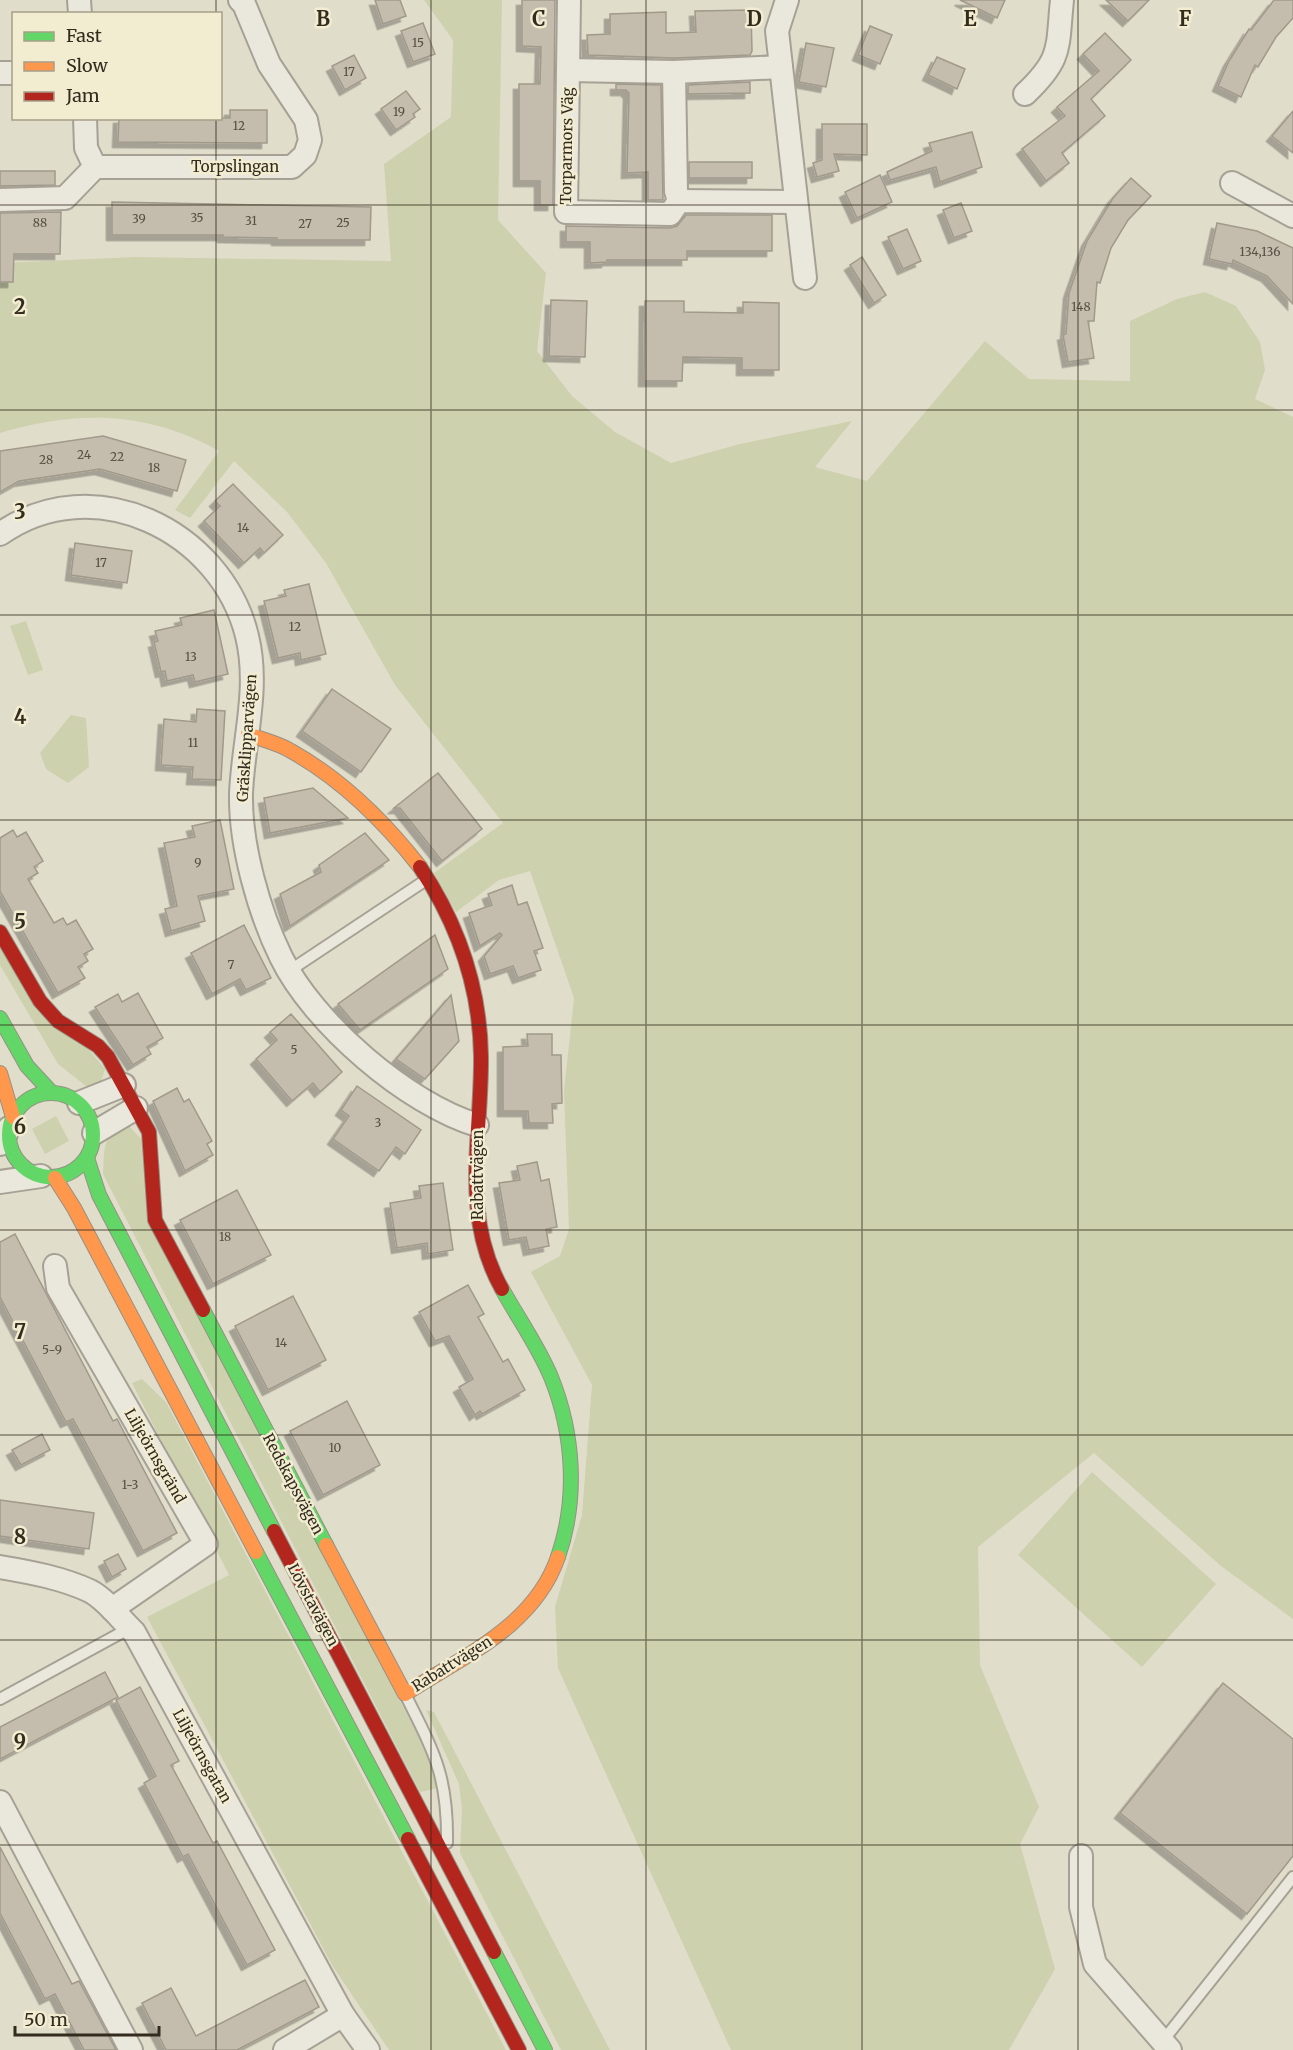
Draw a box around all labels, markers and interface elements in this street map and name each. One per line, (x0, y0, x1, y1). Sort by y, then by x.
text: B (316, 6, 330, 31)
text: C (532, 6, 546, 31)
text: D (746, 6, 762, 31)
text: E (963, 6, 977, 31)
text: F (1179, 6, 1192, 31)
legend (12, 12, 222, 120)
text: Fast (66, 24, 102, 47)
house number: 15 (412, 35, 424, 50)
text: Slow (66, 54, 109, 77)
house number: 17 (343, 64, 355, 79)
text: Jam (65, 84, 100, 107)
street label: Torparmors Väg (556, 87, 577, 205)
house number: 19 (393, 104, 405, 119)
house number: 12 (233, 118, 245, 133)
street label: Torpslingan (191, 157, 279, 176)
house number: 35 (190, 210, 204, 225)
house number: 39 (132, 211, 146, 226)
house number: 31 (245, 213, 257, 228)
house number: 88 (33, 215, 47, 230)
house number: 25 (336, 215, 350, 230)
house number: 27 (298, 216, 312, 231)
house number: 134,136 (1240, 244, 1280, 259)
text: 2 (14, 294, 26, 319)
house number: 148 (1071, 299, 1091, 314)
house number: 24 (77, 447, 92, 462)
house number: 22 (110, 449, 124, 464)
house number: 28 (39, 452, 53, 467)
house number: 18 (148, 460, 160, 475)
text: 3 (14, 499, 26, 524)
house number: 14 (237, 520, 250, 535)
house number: 17 (95, 555, 107, 570)
house number: 12 (289, 619, 301, 634)
house number: 13 (185, 649, 197, 664)
street label: Gräsklipparvägen (233, 673, 260, 803)
text: 4 (14, 704, 27, 729)
house number: 11 (188, 735, 199, 750)
house number: 9 (194, 855, 202, 870)
text: 5 (14, 909, 26, 934)
house number: 7 (228, 957, 235, 972)
house number: 5 (290, 1042, 298, 1057)
text: 6 (14, 1114, 26, 1139)
house number: 3 (375, 1115, 382, 1130)
street label: Rabattvägen (468, 1130, 487, 1220)
house number: 18 (219, 1229, 231, 1244)
text: 7 (14, 1319, 26, 1344)
house number: 14 (275, 1335, 288, 1350)
house number: 5-9 (42, 1342, 62, 1357)
street label: Liljeörnsgränd (121, 1405, 190, 1507)
street label: Redskapsvägen (259, 1430, 328, 1538)
house number: 10 (329, 1440, 342, 1455)
house number: 1-3 (122, 1477, 138, 1492)
text: 8 (14, 1524, 26, 1549)
street label: Lövstavägen (284, 1560, 343, 1649)
street label: Rabattvägen (408, 1631, 495, 1696)
street label: Liljeörnsgatan (169, 1705, 236, 1806)
text: 9 (14, 1729, 26, 1754)
scale bar (15, 1999, 159, 2037)
text: 50 m (24, 2008, 68, 2031)

